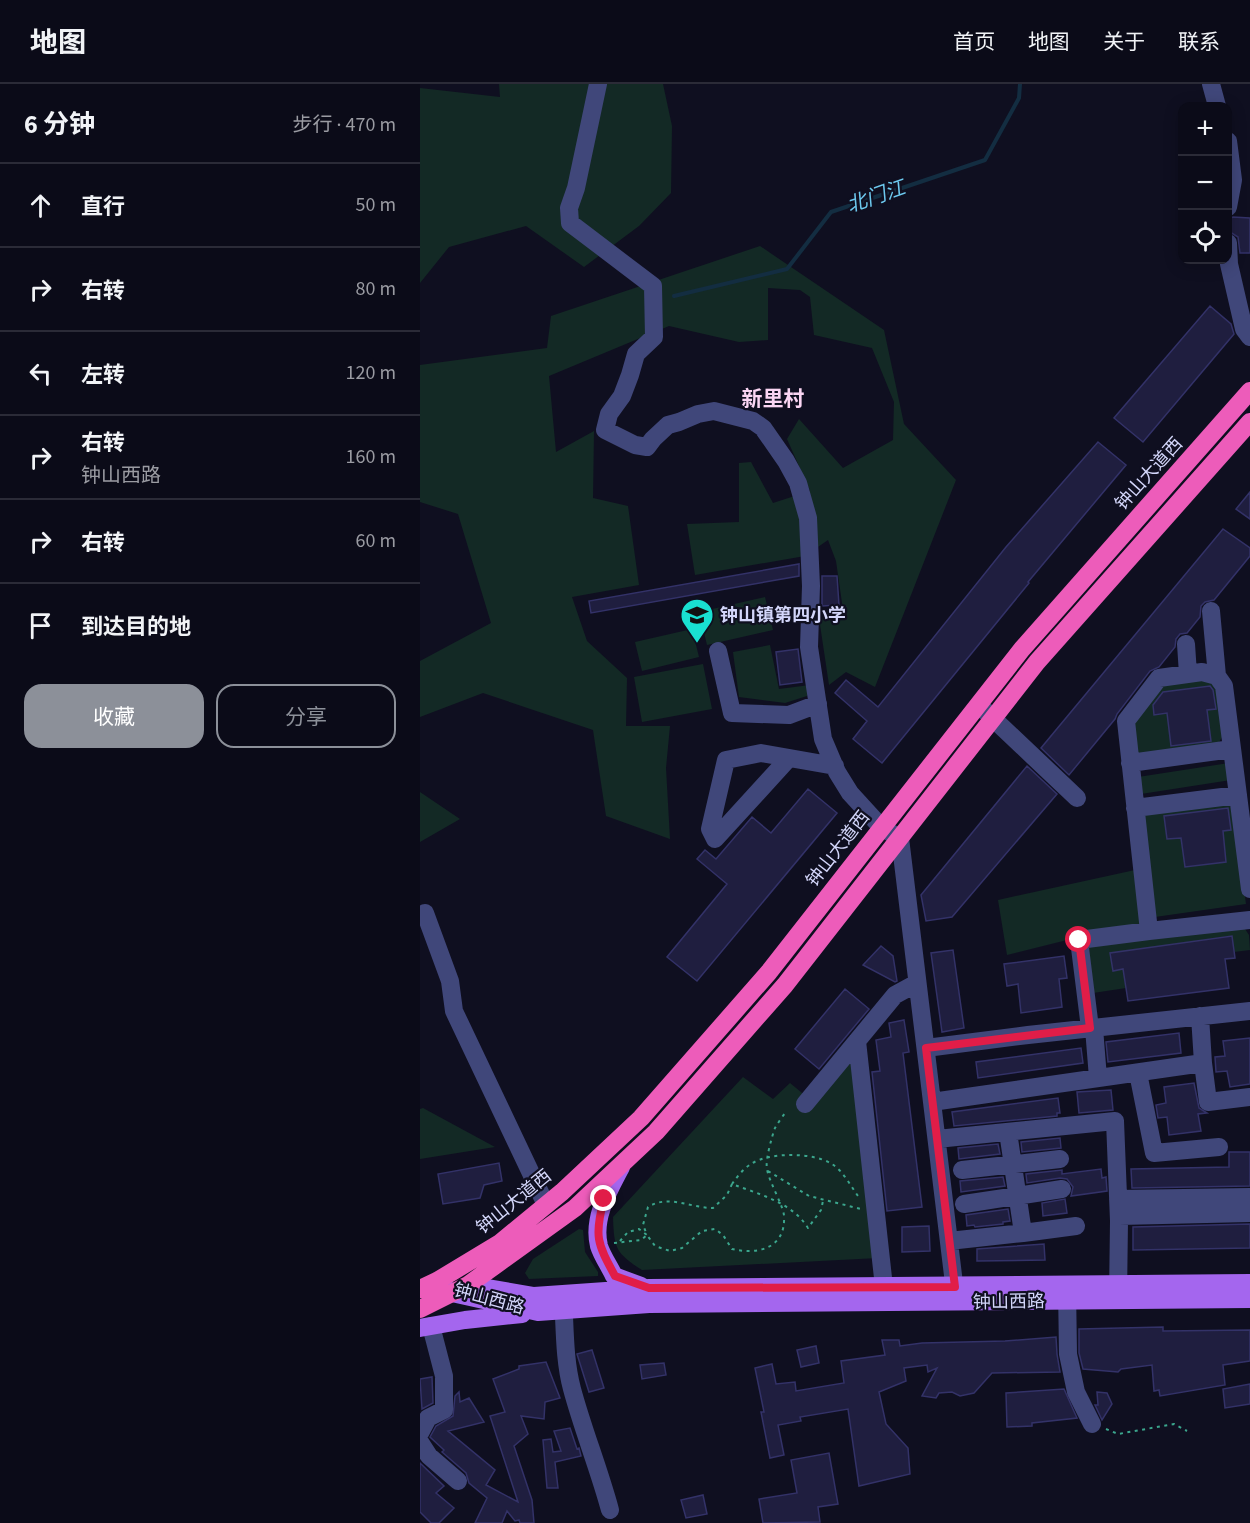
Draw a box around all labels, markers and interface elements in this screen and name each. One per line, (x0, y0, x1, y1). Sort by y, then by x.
text: 地图 (30, 23, 86, 63)
text: 首页 (953, 27, 995, 57)
text: 地图 (1028, 27, 1070, 57)
text: 关于 (1103, 27, 1145, 57)
text: 联系 (1178, 27, 1220, 57)
map controls (1178, 102, 1232, 264)
button: + (1178, 102, 1232, 156)
text: 6 分钟 (24, 106, 95, 143)
text: 步行 · 470 m (293, 111, 396, 139)
button: − (1178, 156, 1232, 210)
water label: 北门江 (843, 173, 911, 220)
icon: ahead (24, 189, 57, 222)
text: 直行 (81, 191, 125, 223)
text: 50 m (356, 191, 396, 219)
button: locate (1178, 210, 1232, 264)
icon: right (24, 273, 57, 306)
text: 右转 (81, 275, 125, 307)
text: 80 m (356, 275, 396, 303)
icon: left (24, 357, 57, 390)
text: 左转 (81, 359, 125, 391)
text: 120 m (346, 359, 396, 387)
district label: 新里村 (742, 384, 805, 414)
text: 右转 (81, 427, 125, 459)
street label: 钟山大道西 (1110, 432, 1188, 516)
icon: right (24, 441, 57, 474)
text: 160 m (346, 443, 396, 471)
text: 钟山西路 (81, 462, 161, 490)
icon: right (24, 525, 57, 558)
text: 右转 (81, 527, 125, 559)
text: 60 m (356, 527, 396, 555)
school or university icon: 钟山镇第四小学 (679, 597, 715, 644)
place label: 钟山镇第四小学 (720, 603, 846, 628)
icon: arrive (24, 609, 57, 642)
text: 到达目的地 (81, 611, 191, 643)
button: 收藏 (24, 684, 204, 748)
button: 分享 (216, 684, 396, 748)
street label: 钟山大道西 (800, 806, 876, 892)
route start (1065, 926, 1091, 952)
street label: 钟山大道西 (471, 1164, 557, 1240)
route end (590, 1185, 616, 1211)
street label: 钟山西路 (451, 1278, 527, 1320)
street label: 钟山西路 (973, 1289, 1045, 1315)

